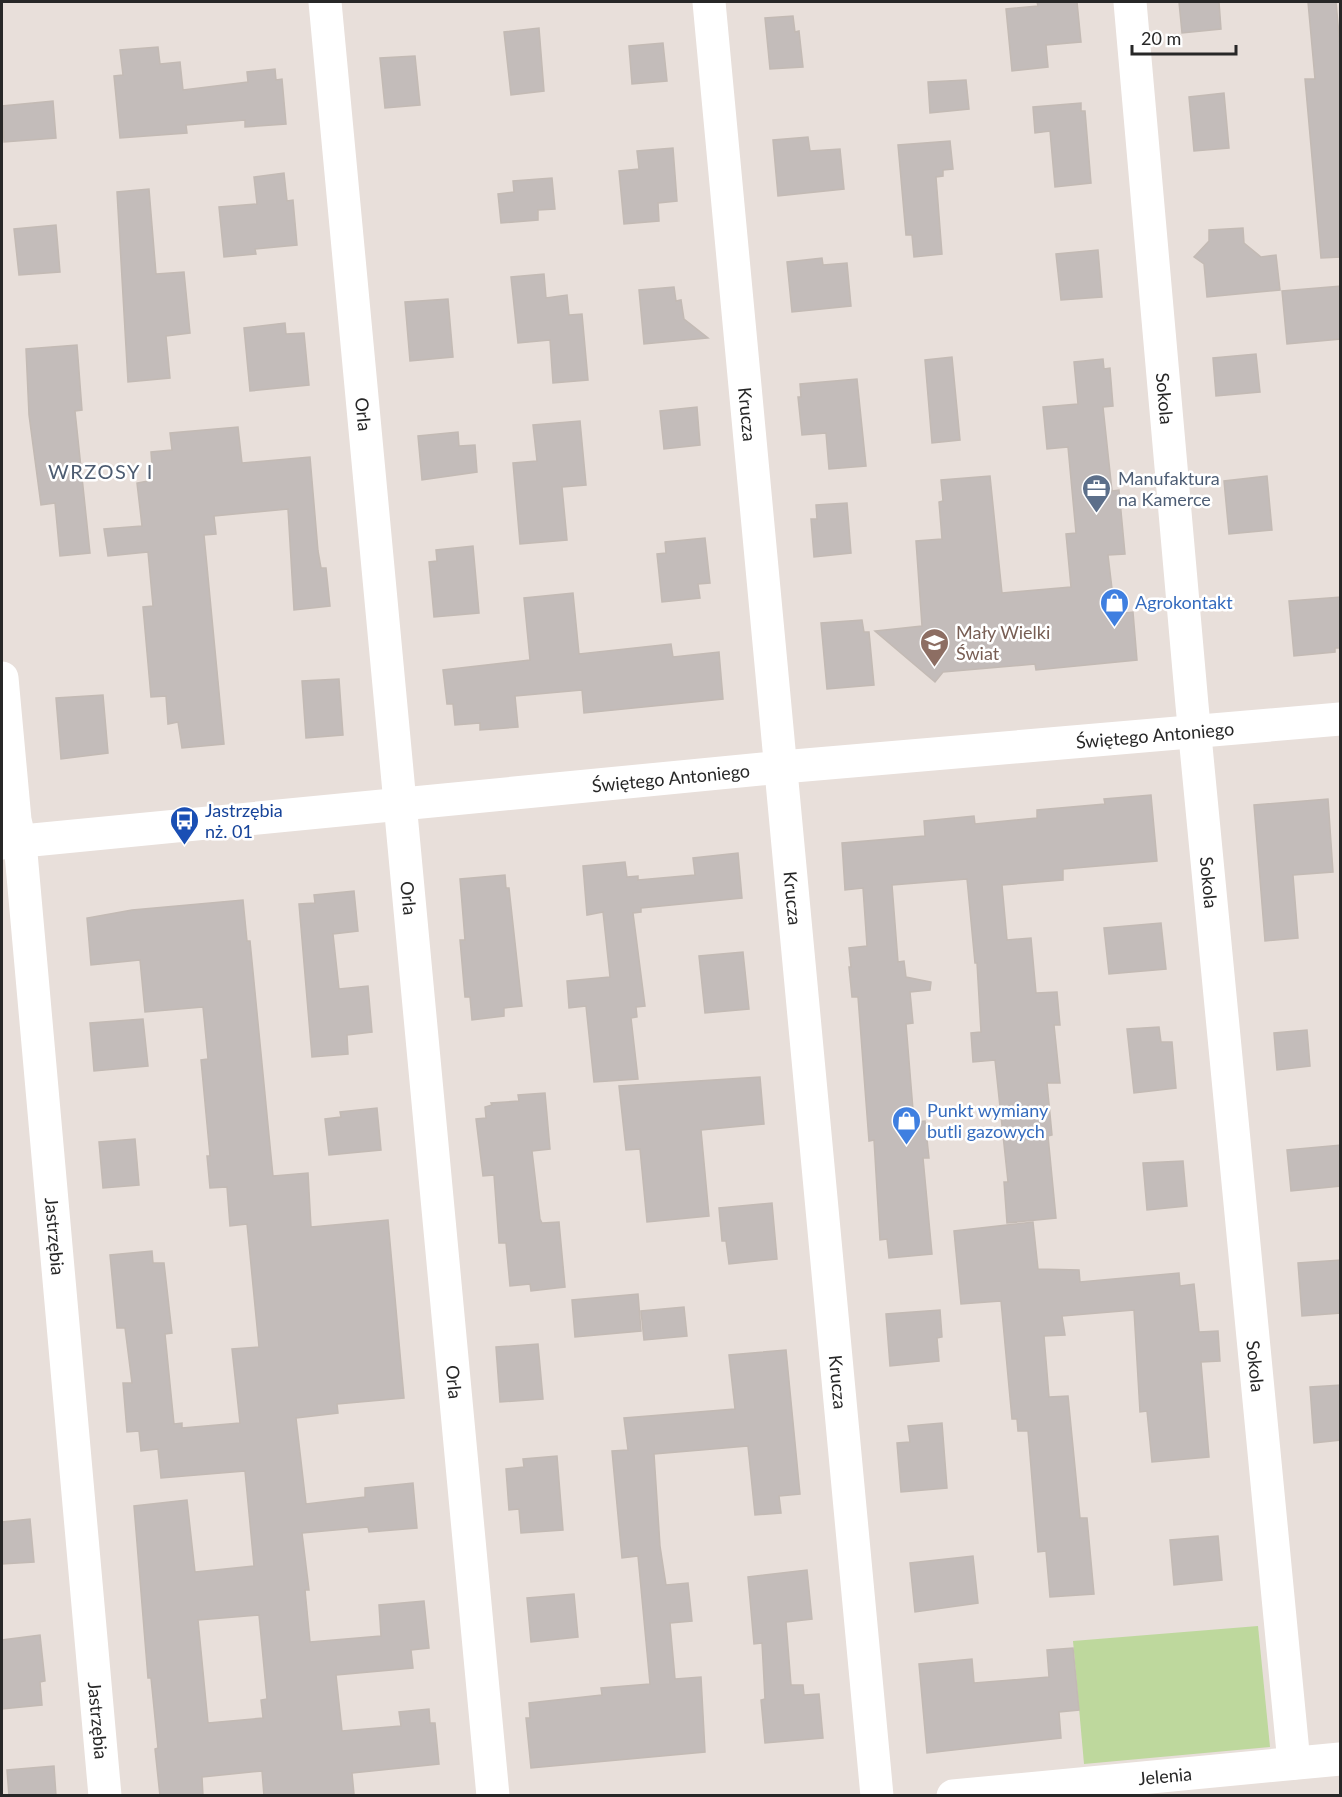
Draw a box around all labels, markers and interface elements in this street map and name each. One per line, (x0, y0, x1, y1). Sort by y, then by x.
scale bar (1132, 18, 1236, 56)
text: 20 m (1141, 27, 1181, 49)
street label: Sokola (1152, 372, 1178, 425)
street label: Krucza (734, 386, 761, 442)
street label: Orla (351, 396, 376, 432)
district label: WRZOSY I (48, 459, 154, 483)
place label: Manufaktura na Kamerce (1118, 467, 1220, 510)
office icon: Manufaktura na Kamerce (1081, 472, 1113, 514)
shop icon: Agrokontakt (1098, 586, 1130, 628)
place label: Agrokontakt (1135, 591, 1233, 613)
place label: Mały Wielki Świat (956, 621, 1050, 664)
school or university icon: Mały Wielki Świat (919, 626, 951, 668)
street label: Świętego Antoniego (1075, 717, 1235, 753)
street label: Świętego Antoniego (591, 759, 751, 796)
place label: Jastrzębia nż. 01 (205, 799, 283, 842)
bus stop icon: Jastrzębia nż. 01 (168, 804, 200, 846)
street label: Sokola (1196, 856, 1223, 909)
street label: Krucza (779, 870, 806, 926)
street label: Orla (396, 880, 421, 916)
place label: Punkt wymiany butli gazowych (927, 1099, 1049, 1142)
shop icon: Punkt wymiany butli gazowych (890, 1104, 922, 1146)
street label: Jastrzębia (41, 1197, 70, 1276)
street label: Sokola (1242, 1339, 1269, 1393)
street label: Krucza (825, 1354, 852, 1410)
street label: Orla (442, 1364, 467, 1400)
street label: Jastrzębia (84, 1681, 113, 1760)
street label: Jelenia (1137, 1762, 1193, 1789)

